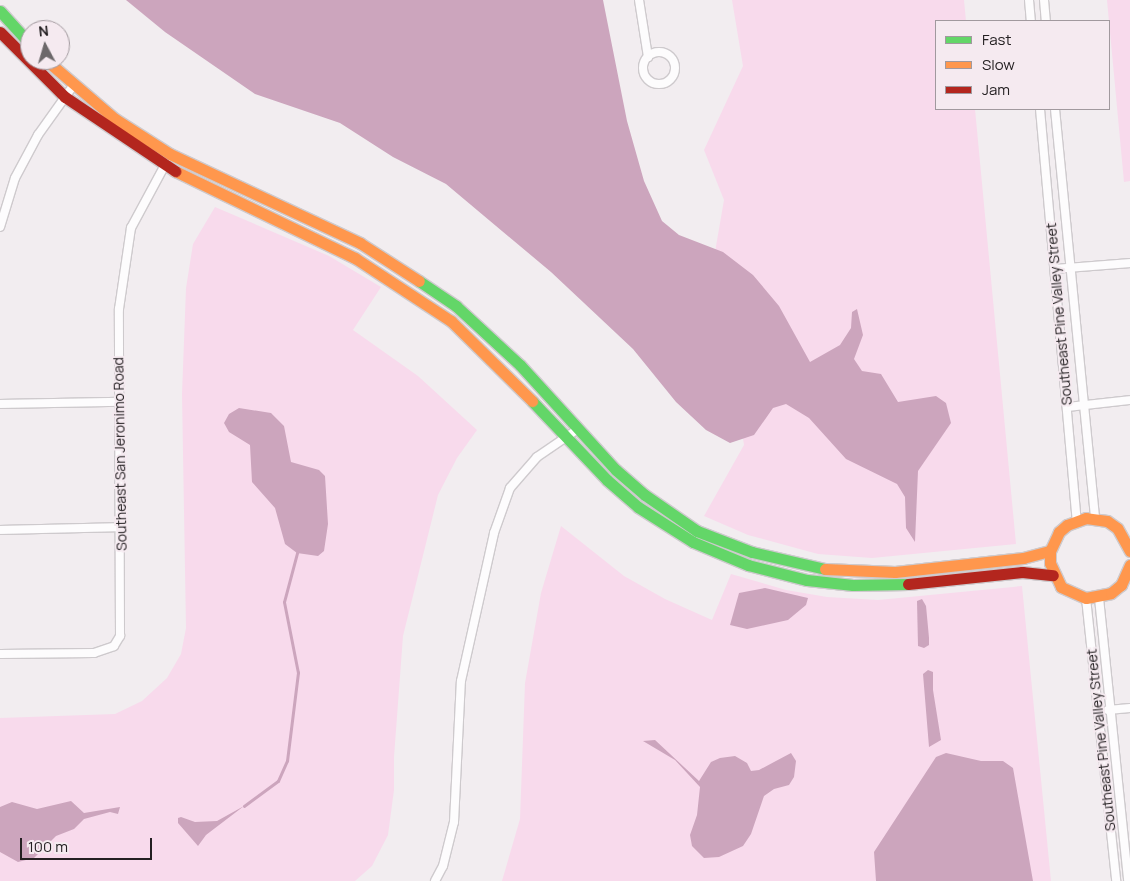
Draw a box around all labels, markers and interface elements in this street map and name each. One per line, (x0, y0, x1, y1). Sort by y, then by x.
north arrow (20, 20, 70, 70)
legend (935, 20, 1110, 110)
text: N (37, 21, 49, 41)
text: Fast (982, 29, 1011, 50)
text: Slow (982, 54, 1015, 75)
text: Jam (982, 79, 1010, 100)
street label: Southeast Pine Valley Street (1043, 222, 1075, 406)
street label: Southeast San Jeronimo Road (110, 357, 130, 551)
street label: Southeast Pine Valley Street (1083, 648, 1119, 832)
scale bar (22, 828, 155, 860)
text: 100 m (28, 836, 68, 857)

